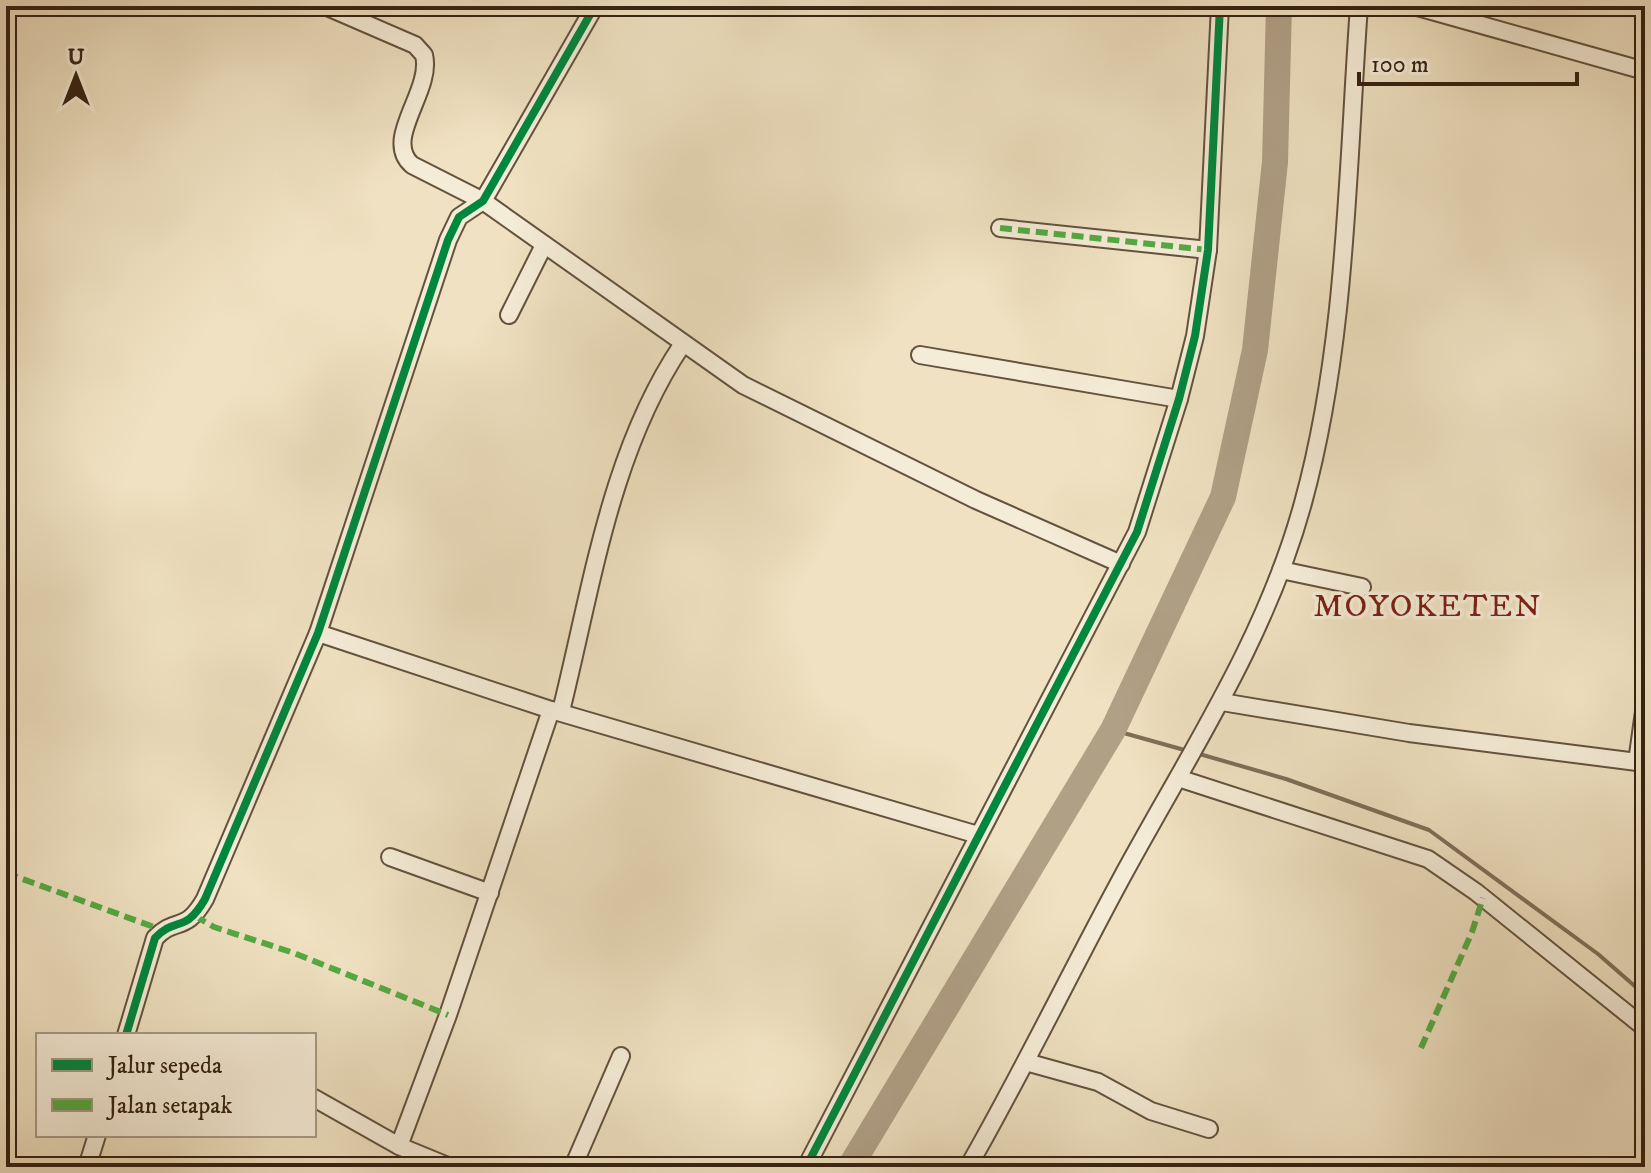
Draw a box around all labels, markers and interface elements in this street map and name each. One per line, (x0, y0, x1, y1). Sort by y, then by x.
north arrow (36, 36, 116, 116)
scale bar (1359, 36, 1577, 86)
text: U (67, 44, 85, 71)
text: 100 m (1371, 50, 1429, 80)
district label: MOYOKETEN (1314, 587, 1542, 627)
legend (36, 1033, 316, 1137)
text: Jalur sepeda (106, 1051, 223, 1081)
text: Jalan setapak (106, 1091, 232, 1121)

